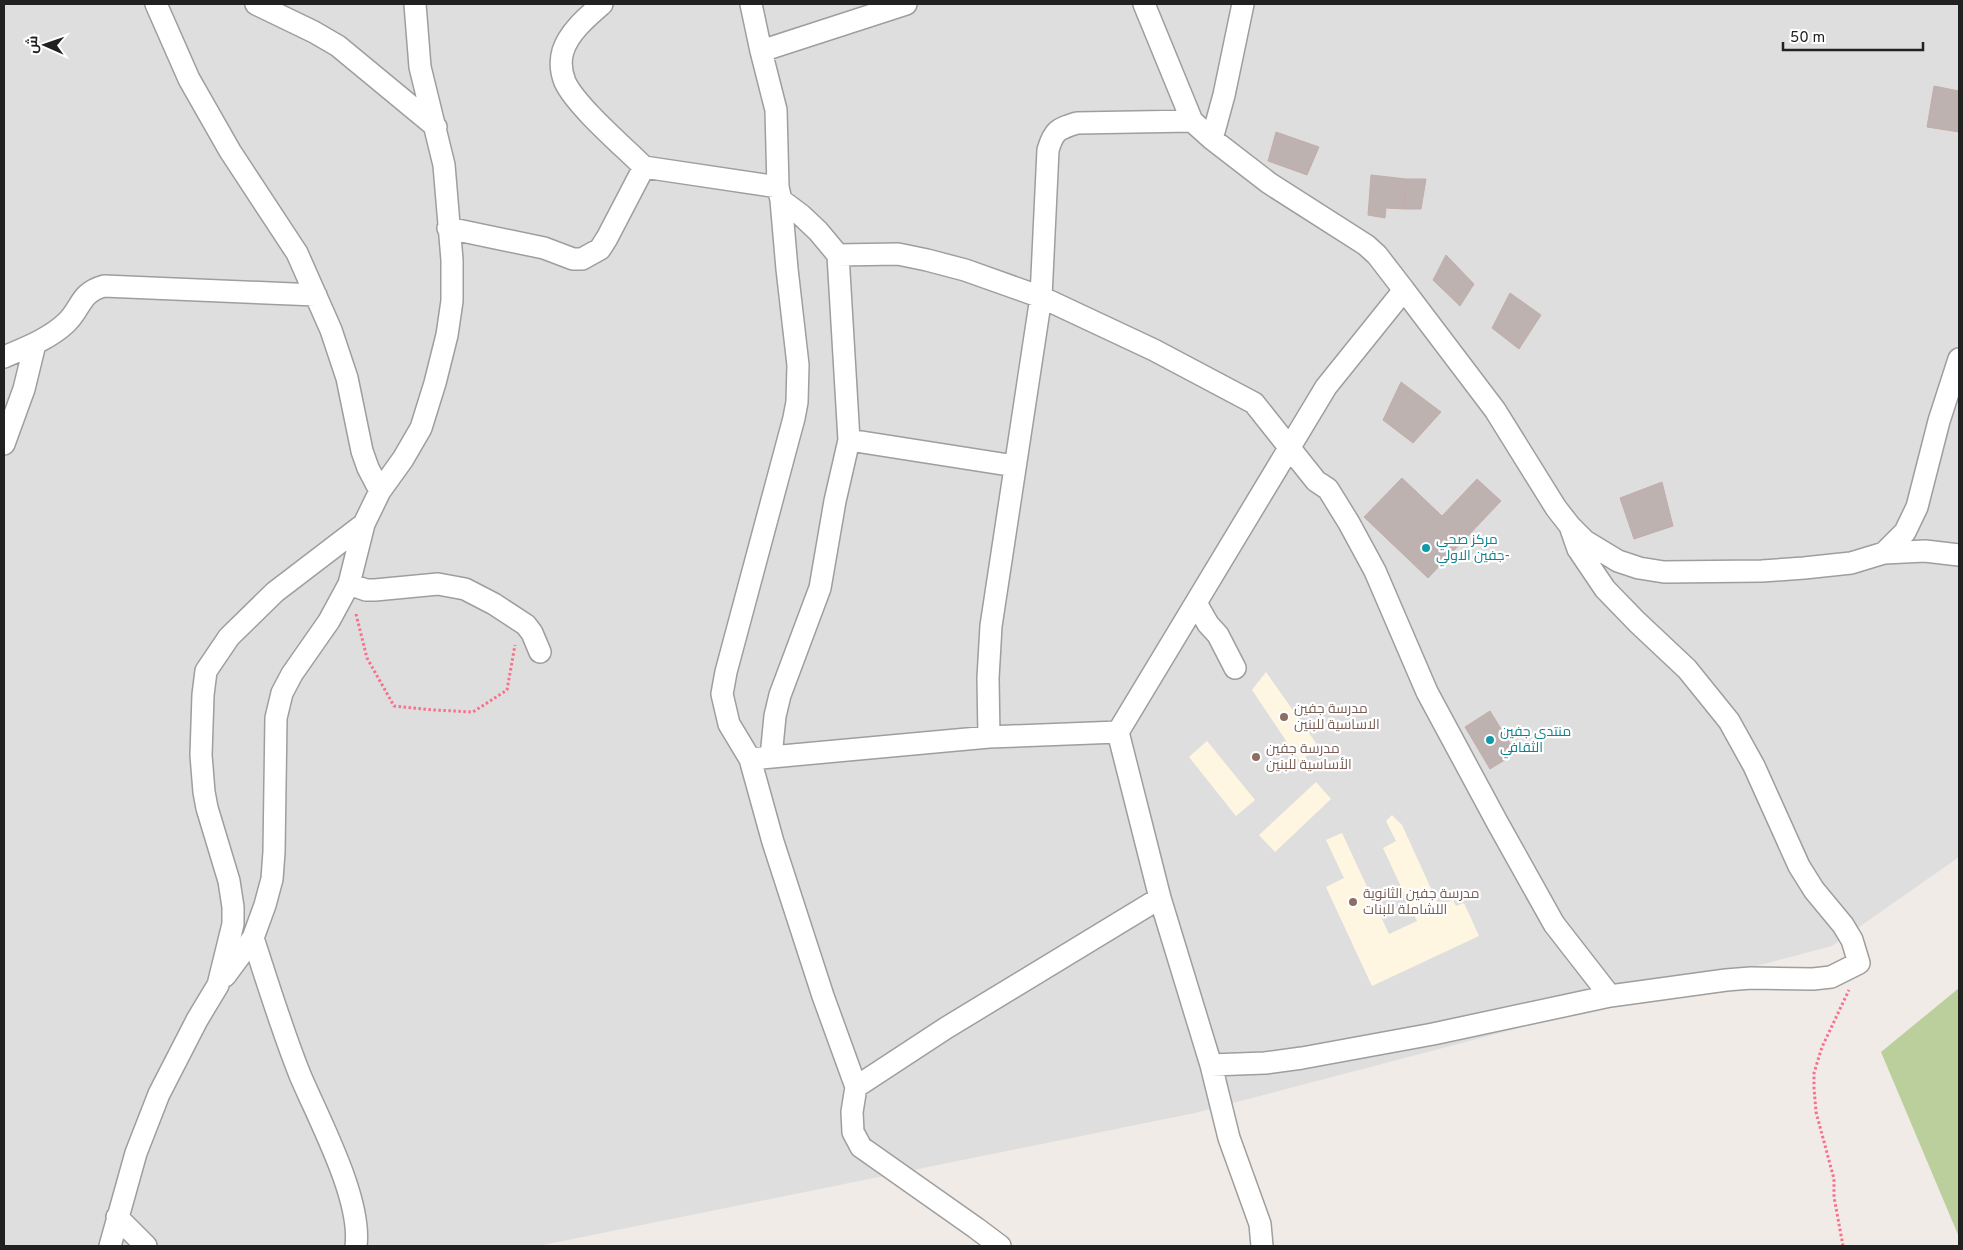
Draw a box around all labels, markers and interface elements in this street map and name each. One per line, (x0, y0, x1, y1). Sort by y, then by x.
north arrow (20, 20, 70, 70)
scale bar (1783, 20, 1923, 52)
text: 50 m (1790, 29, 1825, 48)
text: ش (24, 35, 42, 54)
place label: مركز صحي جفين الاولي- (1436, 532, 1510, 567)
marker: مركز صحي جفين الاولي- (1420, 542, 1432, 554)
place label: مدرسة جفين الاساسية للبنين (1294, 701, 1380, 734)
marker: مدرسة جفين الاساسية للبنين (1278, 711, 1290, 723)
place label: منتدى جفين الثقافي (1500, 724, 1571, 759)
marker: منتدى جفين الثقافي (1484, 734, 1496, 746)
place label: مدرسة جفين الأساسية للبنين (1266, 741, 1352, 774)
marker: مدرسة جفين الأساسية للبنين (1250, 751, 1262, 763)
place label: مدرسة جفين الثانوية اللشاملة للبنات (1363, 886, 1480, 919)
marker: مدرسة جفين الثانوية اللشاملة للبنات (1347, 896, 1359, 908)

